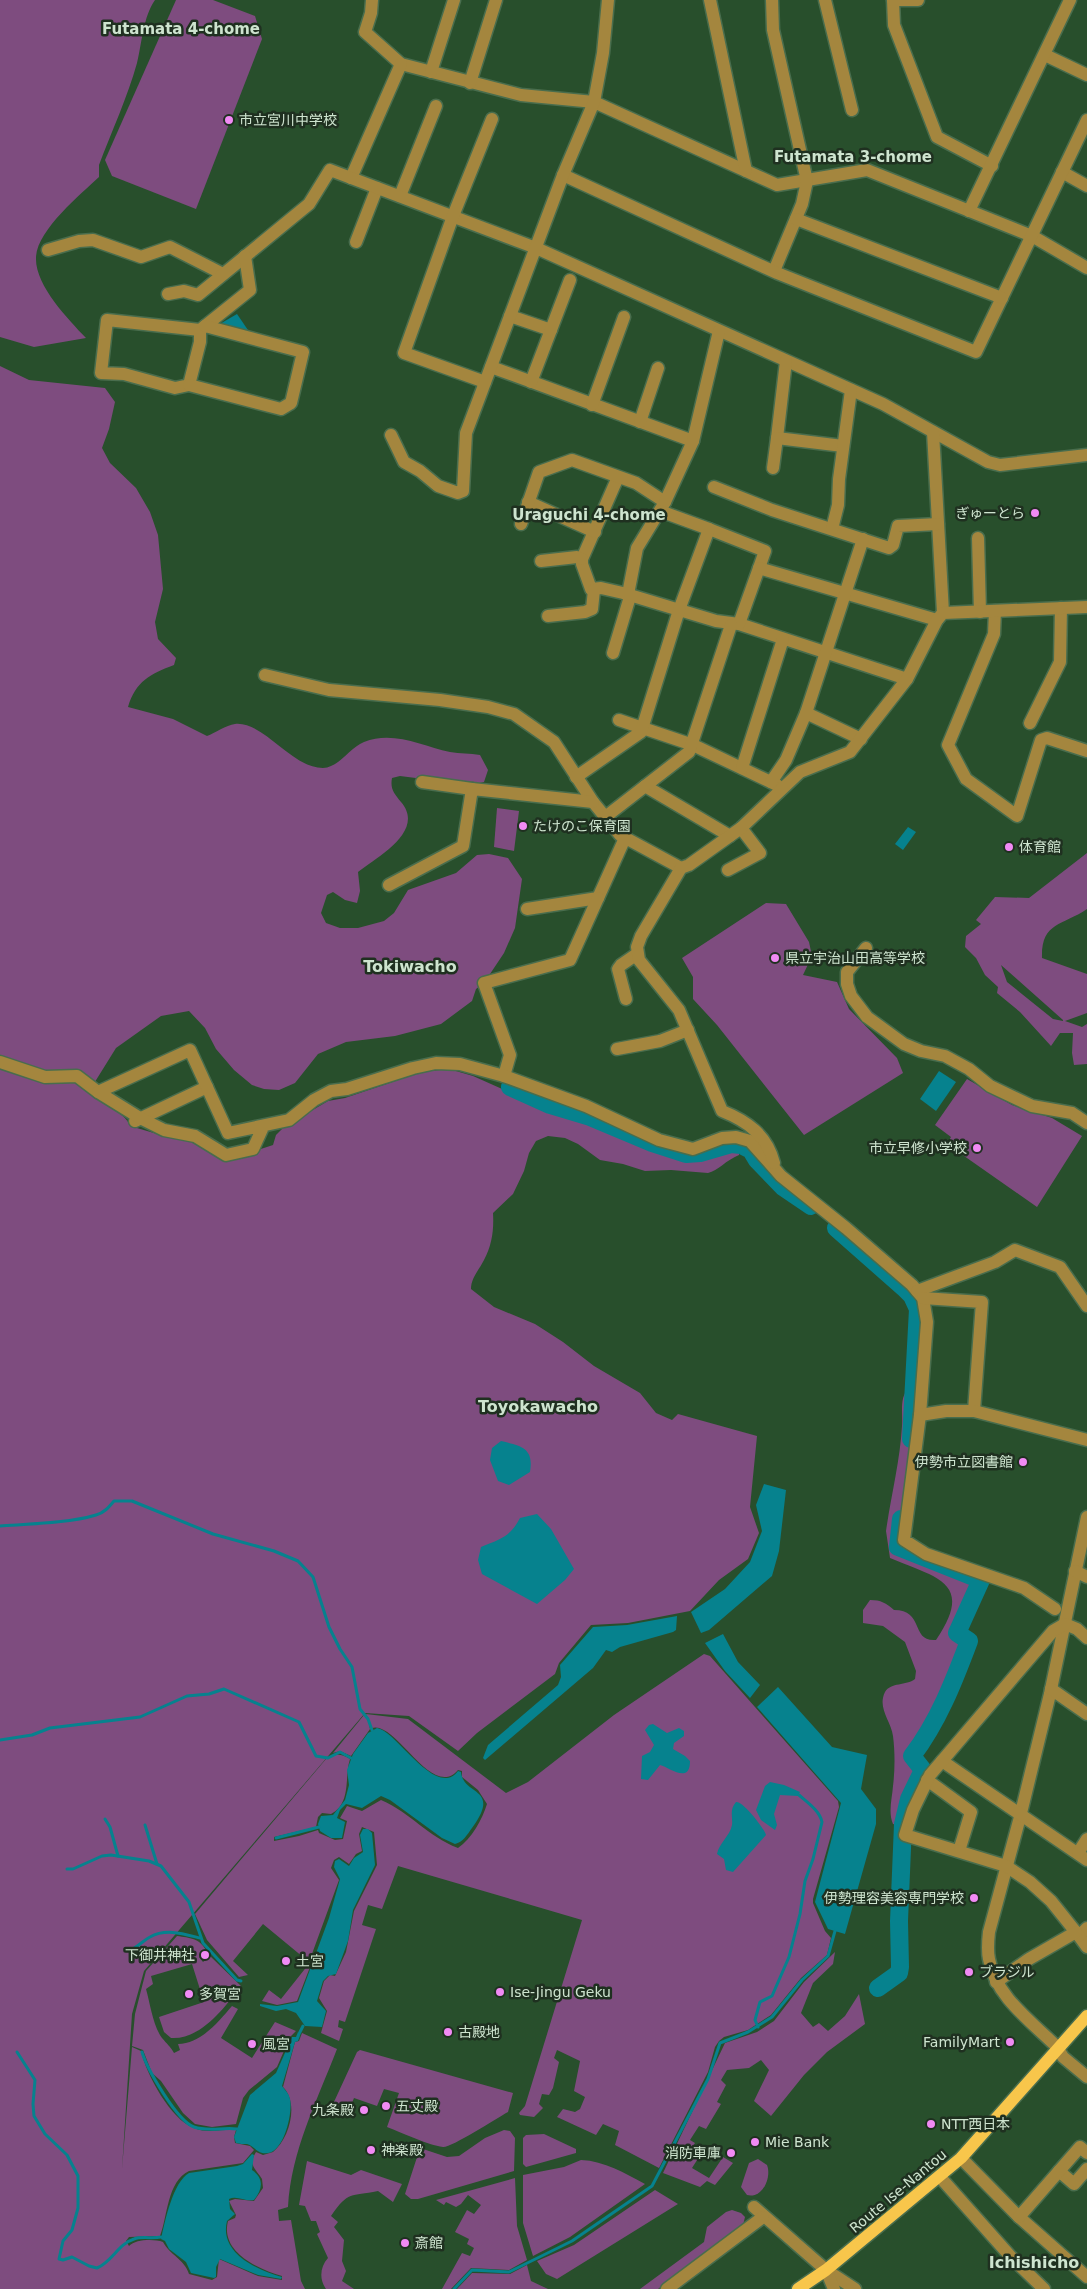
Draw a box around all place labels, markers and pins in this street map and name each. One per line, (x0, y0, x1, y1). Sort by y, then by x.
place label: 市立宮川中学校 (239, 112, 337, 128)
marker: 市立宮川中学校 (223, 114, 235, 126)
place label: ぎゅーとら (955, 505, 1025, 521)
marker: ぎゅーとら (1029, 507, 1041, 519)
place label: たけのこ保育園 (533, 818, 631, 834)
marker: たけのこ保育園 (517, 820, 529, 832)
place label: 体育館 (1019, 839, 1061, 855)
marker: 体育館 (1003, 841, 1015, 853)
place label: 県立宇治山田高等学校 (785, 950, 925, 966)
marker: 県立宇治山田高等学校 (769, 952, 781, 964)
place label: 市立早修小学校 (869, 1140, 967, 1156)
marker: 市立早修小学校 (971, 1142, 983, 1154)
place label: 伊勢市立図書館 (915, 1454, 1013, 1470)
marker: 伊勢市立図書館 (1017, 1456, 1029, 1468)
place label: 伊勢理容美容専門学校 (824, 1890, 964, 1906)
marker: 伊勢理容美容専門学校 (968, 1892, 980, 1904)
place label: 下御井神社 (125, 1947, 195, 1963)
marker: 下御井神社 (199, 1949, 211, 1961)
place label: 土宮 (296, 1953, 324, 1969)
marker: 土宮 (280, 1955, 292, 1967)
place label: ブラジル (979, 1964, 1035, 1980)
marker: ブラジル (963, 1966, 975, 1978)
place label: Ise-Jingu Geku (510, 1984, 611, 2000)
place label: 多賀宮 (199, 1986, 241, 2002)
marker: Ise-Jingu Geku (494, 1986, 506, 1998)
marker: 多賀宮 (183, 1988, 195, 2000)
place label: 古殿地 (458, 2024, 500, 2040)
marker: 古殿地 (442, 2026, 454, 2038)
place label: FamilyMart (923, 2034, 1001, 2050)
place label: 風宮 (262, 2036, 290, 2052)
marker: FamilyMart (1004, 2036, 1016, 2048)
marker: 風宮 (246, 2038, 258, 2050)
place label: 五丈殿 (396, 2098, 438, 2114)
marker: 五丈殿 (380, 2100, 392, 2112)
place label: 九条殿 (312, 2102, 354, 2118)
marker: 九条殿 (358, 2104, 370, 2116)
place label: NTT西日本 (941, 2116, 1010, 2132)
marker: NTT西日本 (925, 2118, 937, 2130)
place label: Mie Bank (765, 2134, 830, 2150)
marker: Mie Bank (749, 2136, 761, 2148)
place label: 神楽殿 (381, 2142, 423, 2158)
marker: 神楽殿 (365, 2144, 377, 2156)
place label: 消防車庫 (665, 2145, 721, 2161)
marker: 消防車庫 (725, 2147, 737, 2159)
place label: 斎館 (415, 2235, 443, 2251)
marker: 斎館 (399, 2237, 411, 2249)

